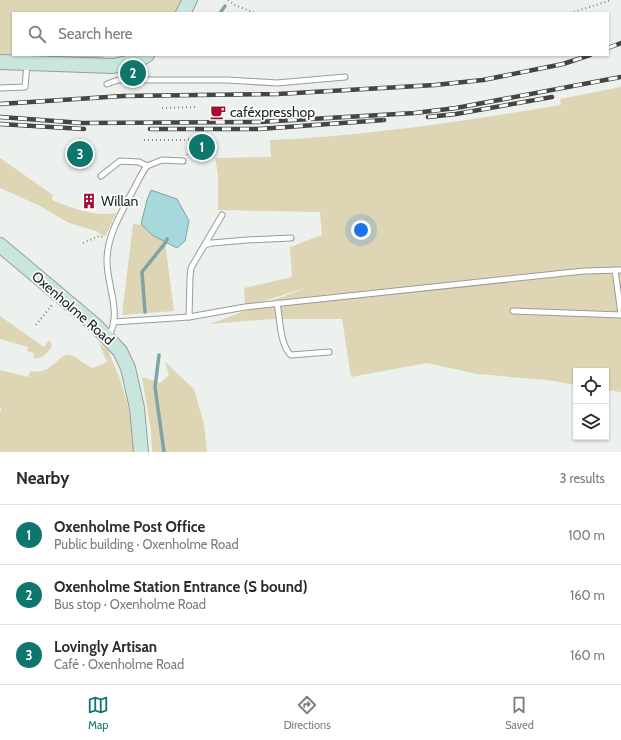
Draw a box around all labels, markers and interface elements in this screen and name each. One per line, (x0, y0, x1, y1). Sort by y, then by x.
search box (12, 12, 609, 56)
icon: search (26, 23, 48, 45)
text: Search here (58, 25, 133, 43)
pin: 2 (120, 58, 146, 88)
cafe icon: caféxpresshop (209, 103, 227, 121)
place label: caféxpresshop (230, 103, 315, 121)
pin: 1 (189, 132, 215, 162)
pin: 3 (67, 139, 93, 169)
building icon: Willan (80, 192, 98, 210)
place label: Willan (101, 192, 138, 210)
your location (351, 220, 371, 240)
street label: Oxenholme Road (28, 267, 118, 349)
map controls (573, 368, 609, 440)
button: locate (573, 368, 609, 404)
button: layers (573, 404, 609, 440)
text: Nearby (16, 468, 69, 488)
text: 3 results (559, 470, 605, 486)
text: Oxenholme Post Office (54, 518, 205, 536)
text: 1 (27, 527, 31, 543)
text: 100 m (568, 527, 605, 543)
text: Public building · Oxenholme Road (54, 536, 239, 552)
text: Oxenholme Station Entrance (S bound) (54, 578, 308, 596)
text: 2 (26, 587, 32, 603)
text: 160 m (570, 587, 605, 603)
text: Bus stop · Oxenholme Road (54, 596, 206, 612)
text: Lovingly Artisan (54, 638, 157, 656)
text: 3 (25, 647, 33, 663)
text: 160 m (570, 647, 605, 663)
text: Café · Oxenholme Road (54, 656, 184, 672)
tab: Map (87, 694, 109, 732)
tab: Directions (284, 694, 331, 732)
tab: Saved (505, 694, 534, 732)

